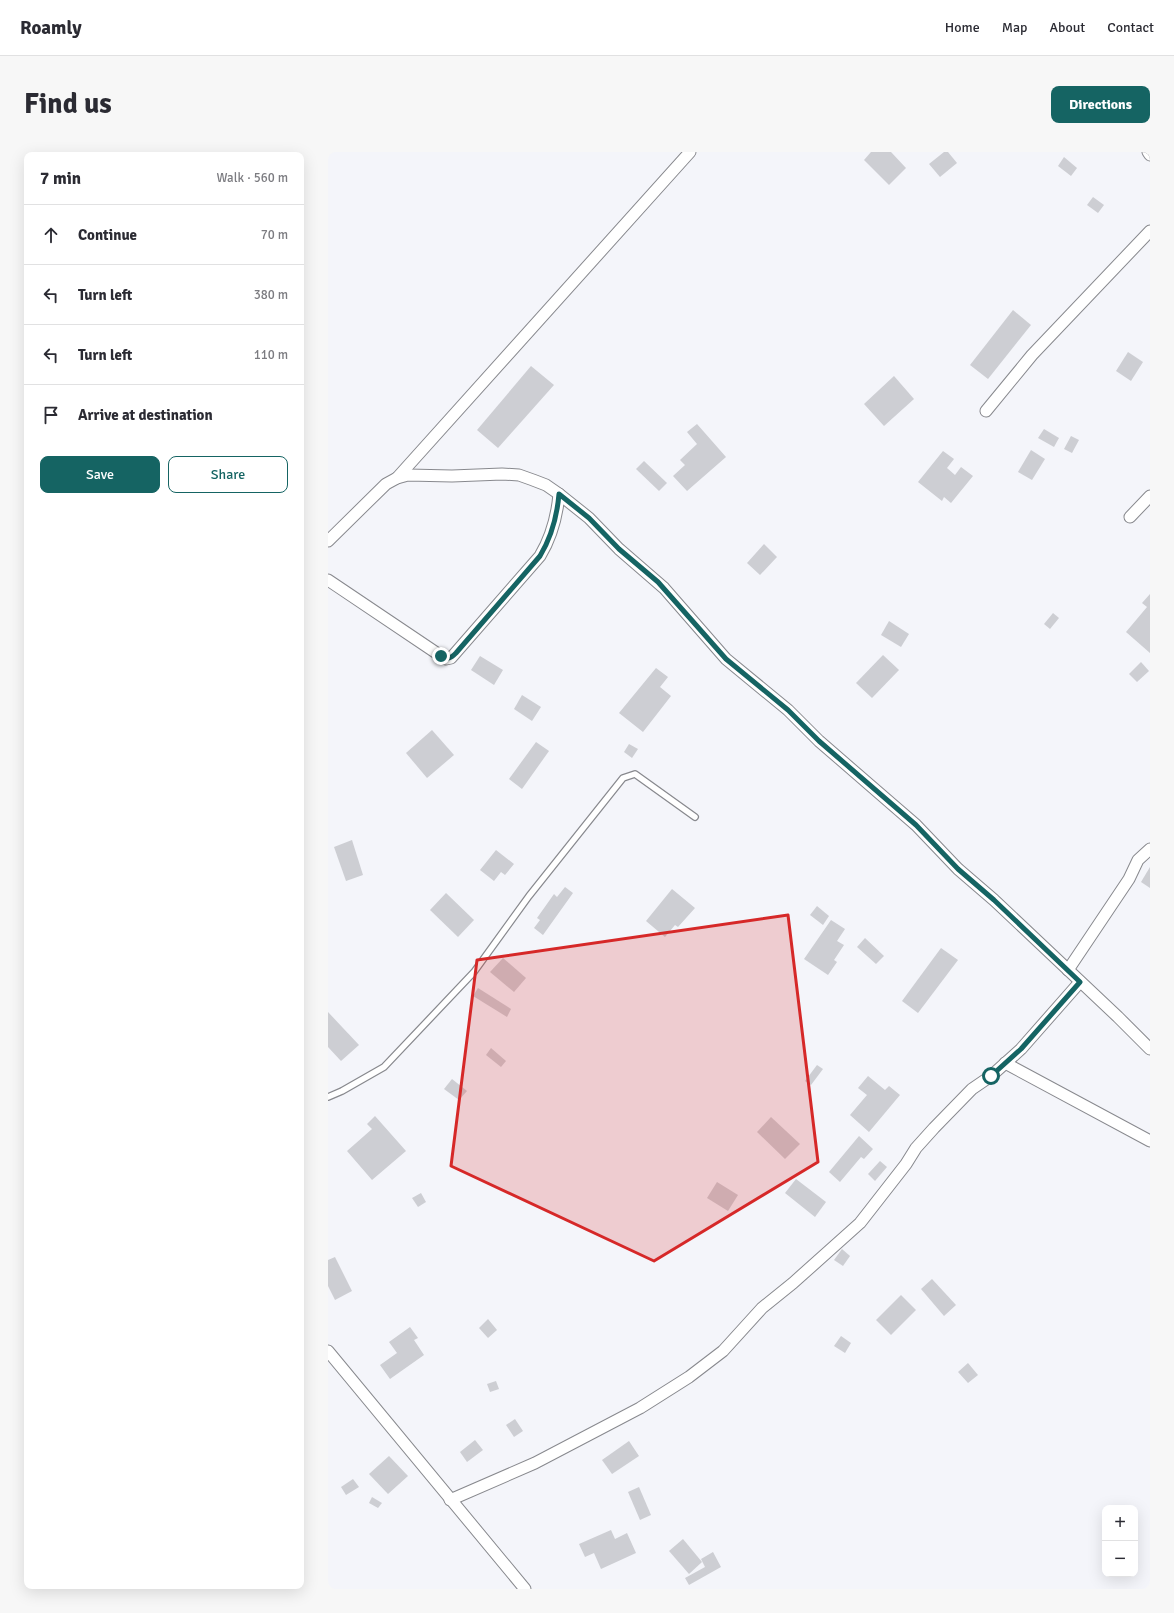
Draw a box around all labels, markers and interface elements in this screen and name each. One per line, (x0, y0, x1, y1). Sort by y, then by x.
text: Roamly (20, 16, 82, 40)
text: Home (945, 19, 980, 36)
text: Map (1002, 19, 1027, 36)
text: About (1049, 19, 1085, 36)
text: Contact (1107, 19, 1154, 36)
button: Directions (1051, 86, 1150, 123)
text: Find us (24, 87, 112, 121)
text: 7 min (40, 168, 81, 189)
text: Walk · 560 m (217, 170, 288, 186)
icon: ahead (40, 224, 62, 246)
text: Continue (78, 226, 137, 244)
text: 70 m (261, 227, 288, 243)
icon: left (40, 284, 62, 306)
text: Turn left (78, 286, 132, 304)
text: 380 m (254, 287, 288, 303)
icon: left (40, 344, 62, 366)
text: Turn left (78, 346, 132, 364)
text: 110 m (254, 347, 288, 363)
icon: arrive (40, 404, 62, 426)
text: Arrive at destination (78, 406, 213, 424)
button: Save (40, 456, 160, 493)
button: Share (168, 456, 288, 493)
route end (432, 647, 450, 665)
route start (982, 1067, 1000, 1085)
map controls (1102, 1505, 1138, 1577)
button: + (1102, 1505, 1138, 1541)
button: − (1102, 1541, 1138, 1577)

